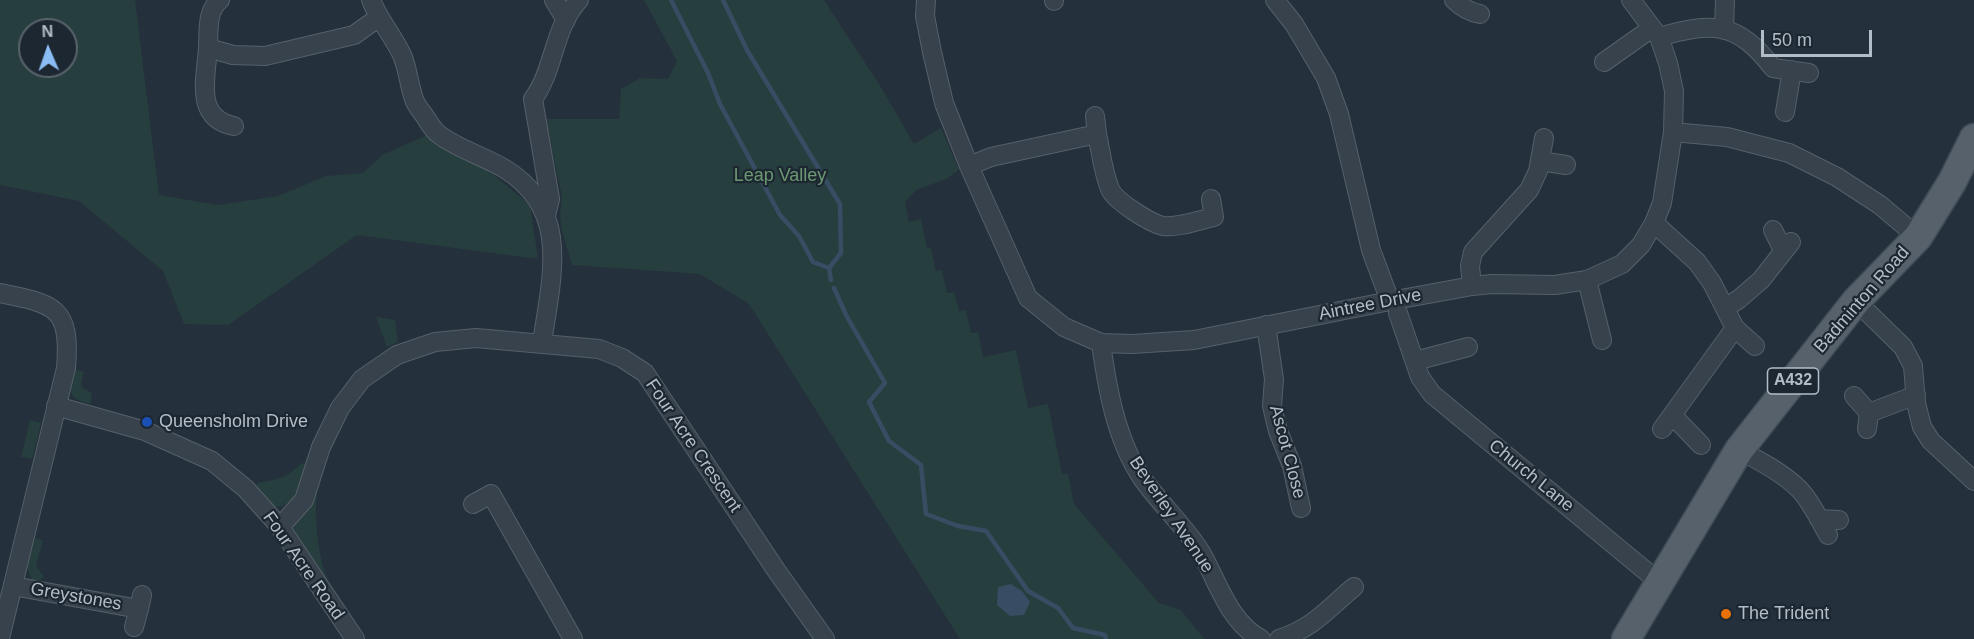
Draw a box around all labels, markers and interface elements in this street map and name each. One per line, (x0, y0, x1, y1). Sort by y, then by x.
north arrow (18, 18, 78, 78)
scale bar (1764, 18, 1875, 56)
text: N (41, 23, 53, 40)
text: 50 m (1772, 30, 1812, 50)
park label: Leap Valley (734, 165, 826, 187)
street label: Badminton Road (1810, 242, 1914, 358)
street label: Aintree Drive (1317, 284, 1423, 326)
road number: A432 (1768, 368, 1818, 394)
street label: Four Acre Crescent (640, 375, 746, 517)
street label: Ascot Close (1264, 403, 1310, 501)
place label: Queensholm Drive (159, 411, 308, 433)
marker: Queensholm Drive (140, 415, 154, 429)
street label: Church Lane (1484, 435, 1578, 517)
street label: Beverley Avenue (1124, 453, 1218, 577)
street label: Four Acre Road (258, 508, 348, 624)
street label: Greystones (29, 578, 123, 616)
place label: The Trident (1738, 603, 1829, 625)
marker: The Trident (1719, 607, 1733, 621)

